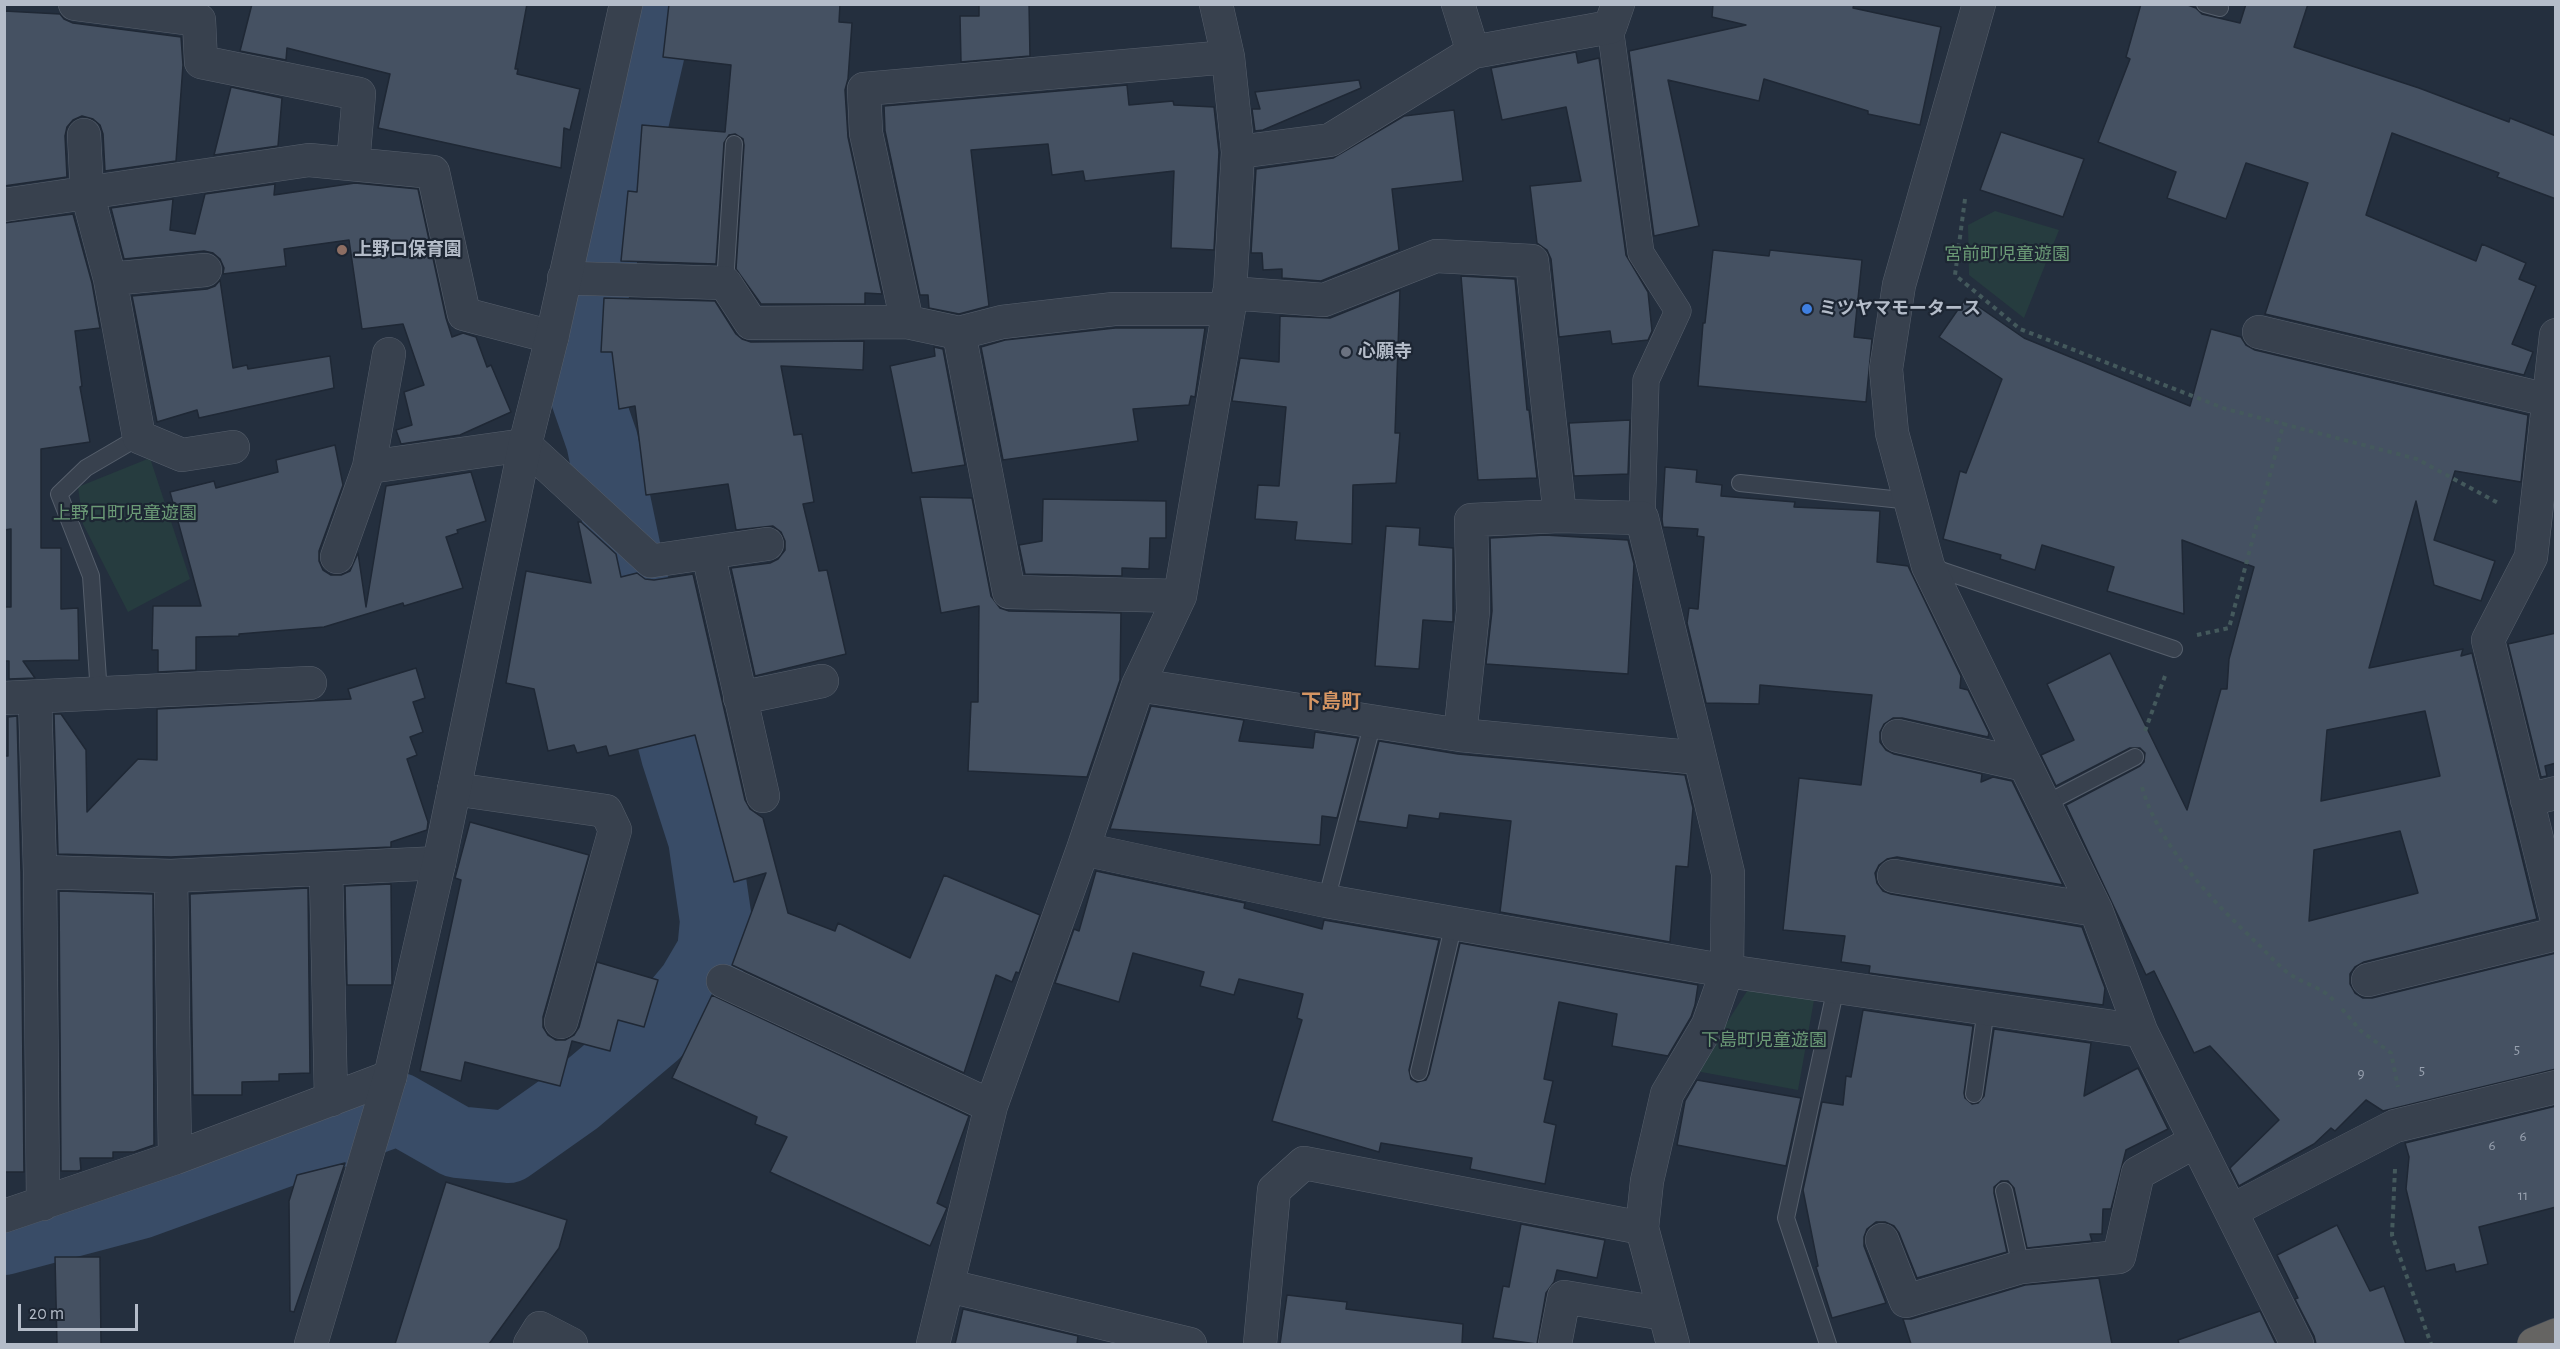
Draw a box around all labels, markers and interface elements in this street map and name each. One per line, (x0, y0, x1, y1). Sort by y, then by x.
place label: 上野口保育園 (354, 239, 462, 261)
marker: 上野口保育園 (335, 243, 349, 257)
park label: 宮前町児童遊園 (1944, 244, 2070, 266)
place label: ミツヤマモータース (1819, 298, 1981, 320)
marker: ミツヤマモータース (1800, 302, 1814, 316)
place label: 心願寺 (1358, 341, 1412, 363)
marker: 心願寺 (1339, 345, 1353, 359)
park label: 上野口町児童遊園 (53, 503, 197, 525)
district label: 下島町 (1301, 690, 1361, 714)
park label: 下島町児童遊園 (1701, 1030, 1827, 1052)
house number: 5 (2514, 1040, 2520, 1058)
house number: 5 (2419, 1061, 2425, 1079)
house number: 9 (2357, 1064, 2365, 1082)
house number: 6 (2519, 1127, 2527, 1145)
house number: 6 (2488, 1136, 2496, 1154)
house number: 11 (2518, 1186, 2528, 1204)
scale bar (21, 1292, 141, 1330)
text: 20 m (29, 1305, 64, 1323)

